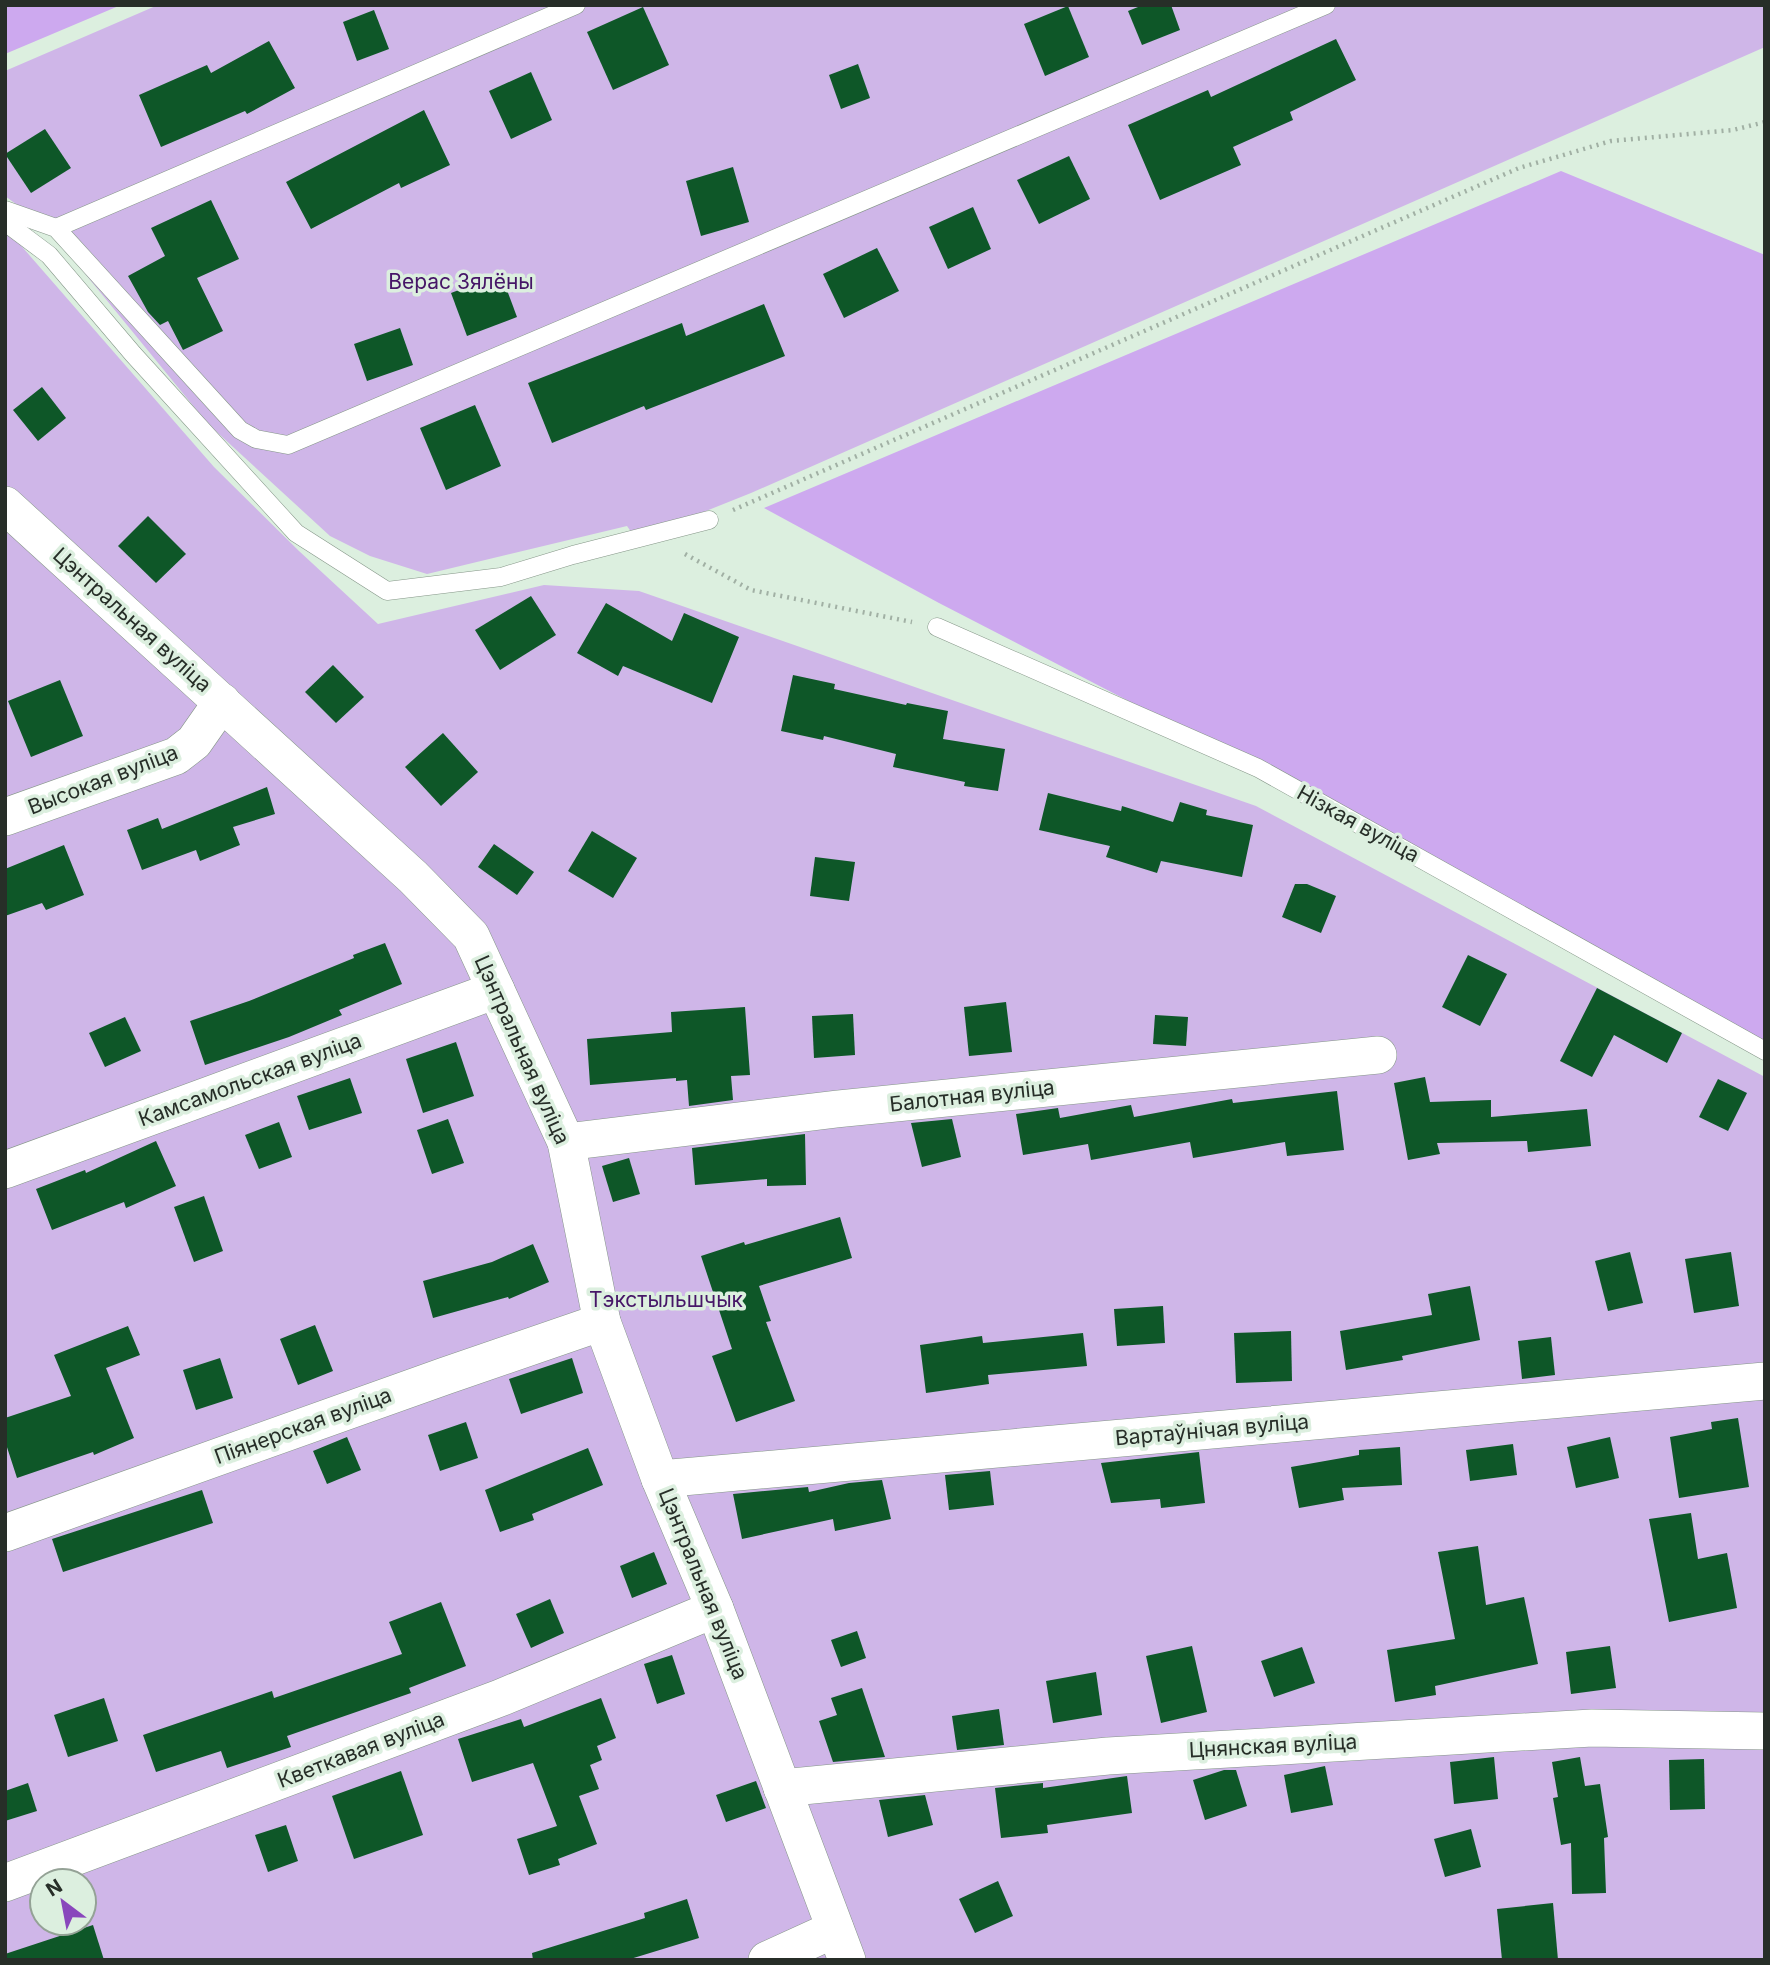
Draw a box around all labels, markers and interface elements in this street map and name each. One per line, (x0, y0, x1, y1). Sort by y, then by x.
park label: Верас Зялёны (388, 269, 534, 294)
street label: Цэнтральная вуліца (48, 542, 217, 697)
street label: Высокая вуліца (24, 739, 181, 820)
street label: Нізкая вуліца (1293, 780, 1424, 867)
street label: Цэнтральная вуліца (470, 951, 575, 1148)
street label: Камсамольская вуліца (135, 1027, 365, 1132)
street label: Балотная вуліца (888, 1074, 1056, 1117)
park label: Тэкстыльшчык (589, 1287, 744, 1312)
street label: Піянерская вуліца (211, 1382, 395, 1469)
street label: Вартаўнічая вуліца (1114, 1409, 1310, 1450)
street label: Цэнтральная вуліца (654, 1484, 753, 1683)
street label: Кветкавая вуліца (274, 1706, 448, 1793)
street label: Цнянская вуліца (1188, 1729, 1358, 1762)
north arrow (28, 1867, 98, 1937)
text: N (42, 1874, 66, 1902)

